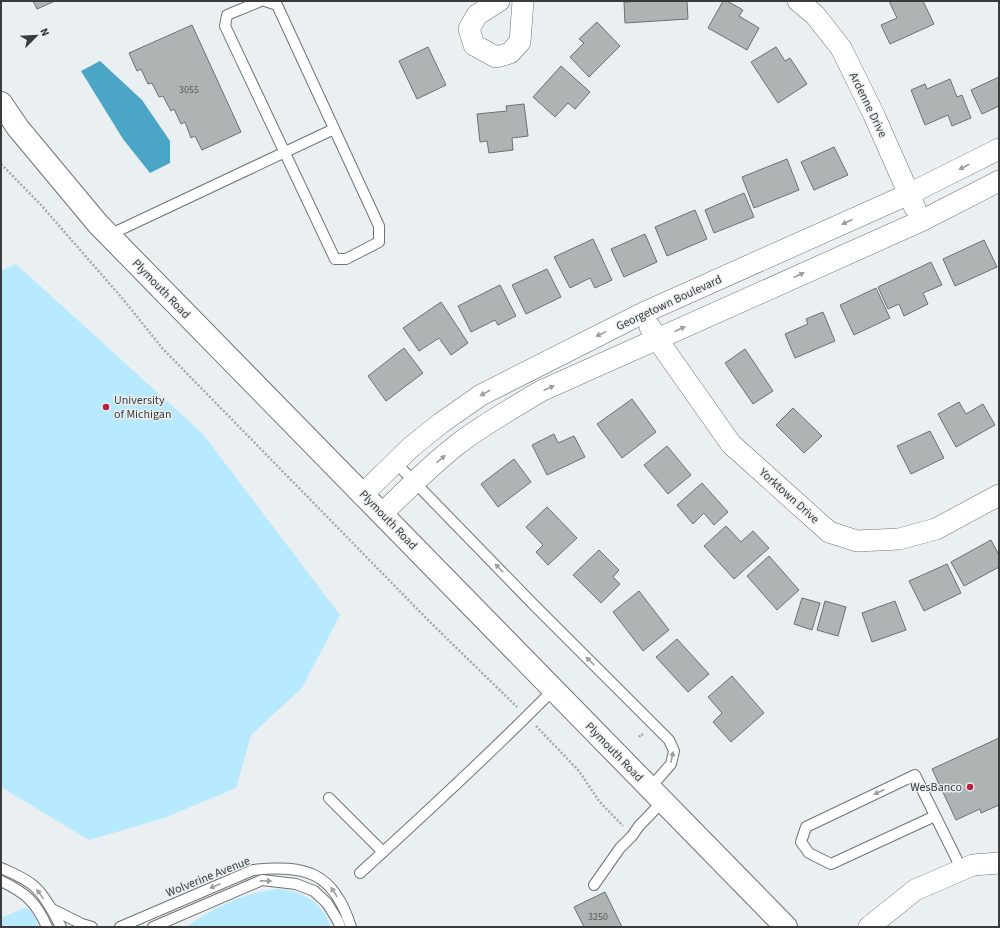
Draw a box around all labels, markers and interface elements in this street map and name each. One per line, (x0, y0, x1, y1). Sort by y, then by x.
north arrow (16, 16, 56, 56)
text: N (36, 26, 53, 39)
street label: Ardenne Drive (845, 70, 891, 141)
house number: 3055 (179, 83, 199, 97)
one-way arrow (958, 164, 970, 170)
one-way arrow (840, 220, 852, 226)
street label: Plymouth Road (128, 255, 194, 323)
street label: Georgetown Boulevard (613, 271, 725, 335)
one-way arrow (793, 272, 805, 278)
one-way arrow (675, 325, 687, 331)
one-way arrow (595, 331, 607, 337)
one-way arrow (543, 385, 555, 391)
one-way arrow (479, 389, 491, 396)
place label: University of Michigan (114, 392, 171, 423)
marker: University of Michigan (101, 402, 111, 412)
one-way arrow (435, 454, 446, 463)
street label: Yorktown Drive (755, 464, 823, 528)
street label: Plymouth Road (355, 486, 421, 554)
one-way arrow (494, 563, 504, 573)
one-way arrow (585, 656, 595, 666)
street label: Plymouth Road (581, 718, 647, 786)
one-way arrow (670, 751, 676, 763)
place label: WesBanco (910, 779, 962, 796)
marker: WesBanco (965, 782, 975, 792)
one-way arrow (874, 789, 885, 795)
street label: Wolverine Avenue (163, 852, 253, 902)
one-way arrow (260, 878, 273, 884)
one-way arrow (209, 884, 221, 890)
one-way arrow (330, 886, 337, 898)
one-way arrow (37, 889, 45, 899)
house number: 3250 (588, 910, 608, 924)

